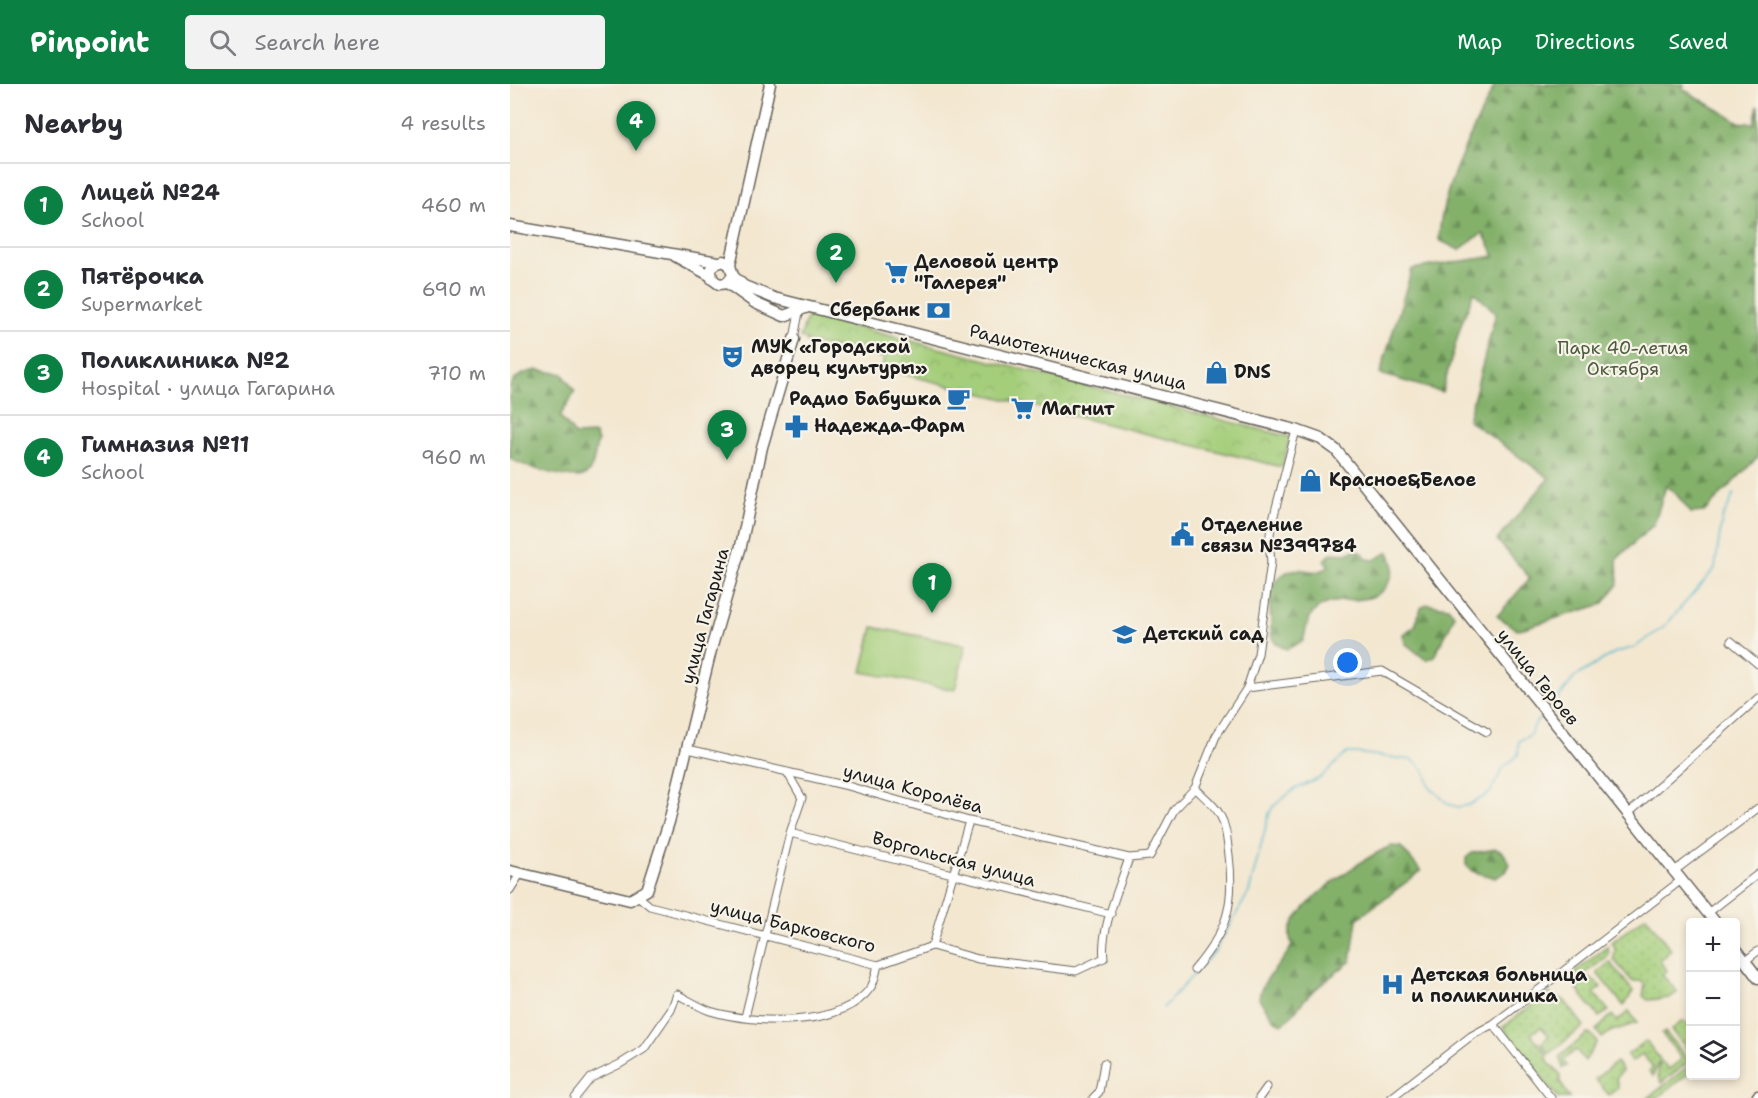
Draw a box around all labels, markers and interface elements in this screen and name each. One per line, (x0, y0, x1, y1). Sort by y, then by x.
search box (185, 15, 605, 69)
text: Pinpoint (30, 23, 149, 61)
icon: search (206, 26, 239, 59)
text: Search here (254, 28, 380, 57)
text: Map (1457, 28, 1502, 56)
text: Directions (1535, 28, 1635, 56)
text: Saved (1668, 28, 1728, 56)
pin: 4 (616, 101, 656, 151)
text: Nearby (24, 106, 123, 141)
text: 4 results (400, 110, 486, 136)
text: Лицей №24 (81, 178, 220, 207)
text: 1 (39, 192, 48, 218)
text: 460 m (421, 192, 486, 218)
text: School (81, 207, 144, 233)
pin: 2 (816, 234, 856, 283)
place label: Деловой центр "Галерея" (914, 250, 1059, 295)
supermarket icon: Деловой центр "Галерея" (883, 259, 909, 285)
text: Пятёрочка (81, 262, 204, 291)
text: 2 (37, 276, 51, 302)
text: 690 m (422, 276, 486, 302)
text: Supermarket (81, 291, 203, 317)
bank icon: Сбербанк (925, 297, 951, 323)
place label: Сбербанк (830, 298, 920, 322)
street label: Радиотехническая улица (967, 318, 1189, 396)
place label: МУК «Городской дворец культуры» (751, 335, 927, 380)
park label: Парк 40-летия Октября (1558, 336, 1688, 381)
theatre icon: МУК «Городской дворец культуры» (720, 344, 746, 370)
text: Поликлиника №2 (81, 346, 290, 375)
shop icon: DNS (1203, 359, 1229, 385)
text: 3 (37, 360, 51, 386)
text: 710 m (427, 360, 486, 386)
place label: DNS (1234, 360, 1271, 384)
text: Hospital · улица Гагарина (81, 375, 335, 401)
cafe icon: Радио Бабушка (946, 386, 972, 412)
place label: Радио Бабушка (789, 387, 942, 411)
supermarket icon: Магнит (1010, 396, 1036, 422)
place label: Магнит (1041, 397, 1115, 421)
pin: 3 (708, 410, 746, 460)
pharmacy icon: Надежда-Фарм (783, 413, 809, 439)
place label: Надежда-Фарм (814, 414, 965, 438)
text: Гимназия №11 (81, 430, 249, 459)
text: 4 (37, 444, 51, 470)
text: 960 m (421, 444, 486, 470)
text: School (81, 459, 144, 485)
shop icon: Красное&Белое (1298, 467, 1324, 493)
place label: Красное&Белое (1329, 468, 1476, 492)
place label: Отделение связи №399784 (1201, 513, 1357, 558)
public building icon: Отделение связи №399784 (1170, 522, 1196, 548)
street label: улица Гагарина (675, 545, 735, 687)
pin: 1 (912, 564, 952, 613)
school or university icon: Детский сад (1112, 621, 1138, 647)
place label: Детский сад (1143, 622, 1264, 646)
street label: улица Героев (1491, 624, 1585, 730)
your location (1333, 648, 1362, 677)
street label: улица Королёва (840, 759, 986, 819)
street label: Воргольская улица (870, 826, 1038, 892)
street label: улица Барковского (708, 894, 878, 958)
map controls (1686, 918, 1740, 1080)
button: + (1686, 918, 1740, 972)
place label: Детская больница и поликлиника (1411, 963, 1588, 1008)
hospital icon: Детская больница и поликлиника (1380, 972, 1406, 998)
button: − (1686, 972, 1740, 1026)
button: layers (1686, 1026, 1740, 1080)

